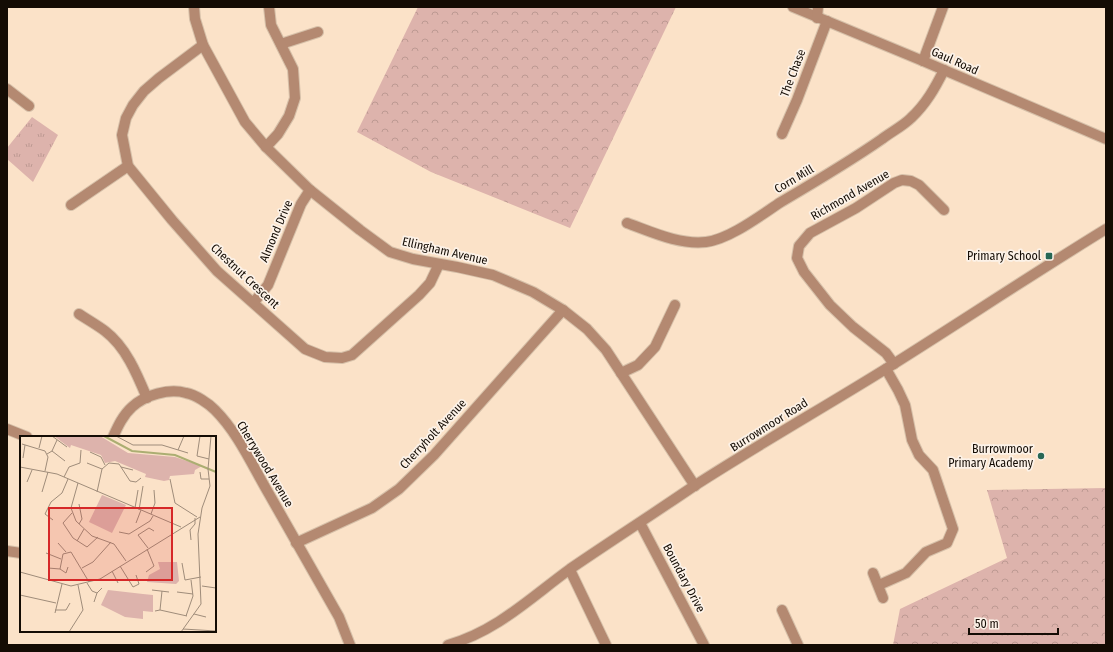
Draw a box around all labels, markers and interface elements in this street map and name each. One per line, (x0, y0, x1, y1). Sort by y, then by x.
street label: Gaul Road (929, 44, 981, 78)
street label: The Chase (778, 47, 808, 99)
street label: Corn Mill (772, 162, 816, 196)
street label: Richmond Avenue (808, 167, 892, 223)
street label: Almond Drive (257, 198, 295, 264)
street label: Ellingham Avenue (401, 234, 489, 268)
street label: Chestnut Crescent (208, 241, 282, 311)
place label: Primary School (967, 249, 1041, 263)
marker: Primary School (1044, 251, 1054, 261)
street label: Cherryholt Avenue (397, 396, 469, 472)
street label: Burrowmoor Road (728, 396, 810, 454)
street label: Cherrywood Avenue (234, 418, 296, 510)
inset map (20, 436, 216, 632)
place label: Burrowmoor Primary Academy (948, 442, 1034, 470)
marker: Burrowmoor Primary Academy (1036, 451, 1046, 461)
street label: Boundary Drive (660, 541, 708, 615)
scale bar (969, 610, 1058, 636)
text: 50 m (975, 617, 999, 631)

